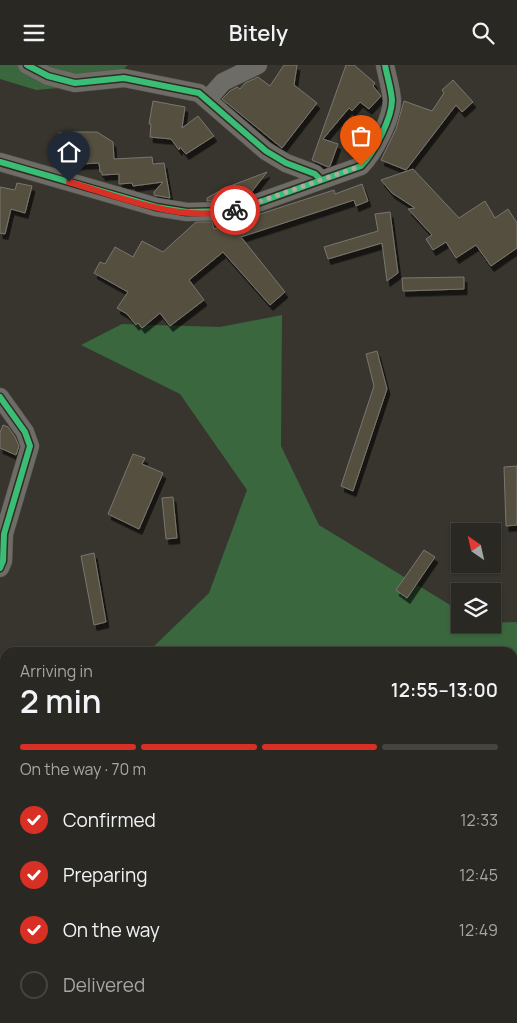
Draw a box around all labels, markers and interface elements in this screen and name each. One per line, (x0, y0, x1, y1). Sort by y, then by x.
text: Bitely (229, 18, 288, 48)
icon: menu (20, 19, 48, 47)
icon: search (469, 19, 497, 47)
pin (340, 115, 382, 166)
icon: bag (347, 122, 375, 150)
pin (48, 131, 90, 182)
icon: home (55, 138, 83, 166)
courier (210, 185, 260, 235)
icon: bike (221, 196, 249, 224)
north arrow (451, 523, 501, 573)
map controls (451, 523, 501, 633)
button: layers (451, 583, 501, 633)
text: Arriving in (20, 660, 93, 682)
text: 12:55–13:00 (391, 677, 498, 703)
text: 2 min (20, 679, 102, 723)
text: On the way · 70 m (20, 758, 146, 780)
icon: check (20, 806, 48, 834)
text: Confirmed (63, 807, 156, 833)
text: 12:33 (460, 809, 498, 831)
icon: check (20, 861, 48, 889)
text: Preparing (63, 862, 148, 888)
text: 12:45 (459, 864, 498, 886)
icon: check (20, 916, 48, 944)
text: On the way (63, 917, 160, 943)
text: 12:49 (459, 919, 498, 941)
text: Delivered (63, 972, 145, 998)

